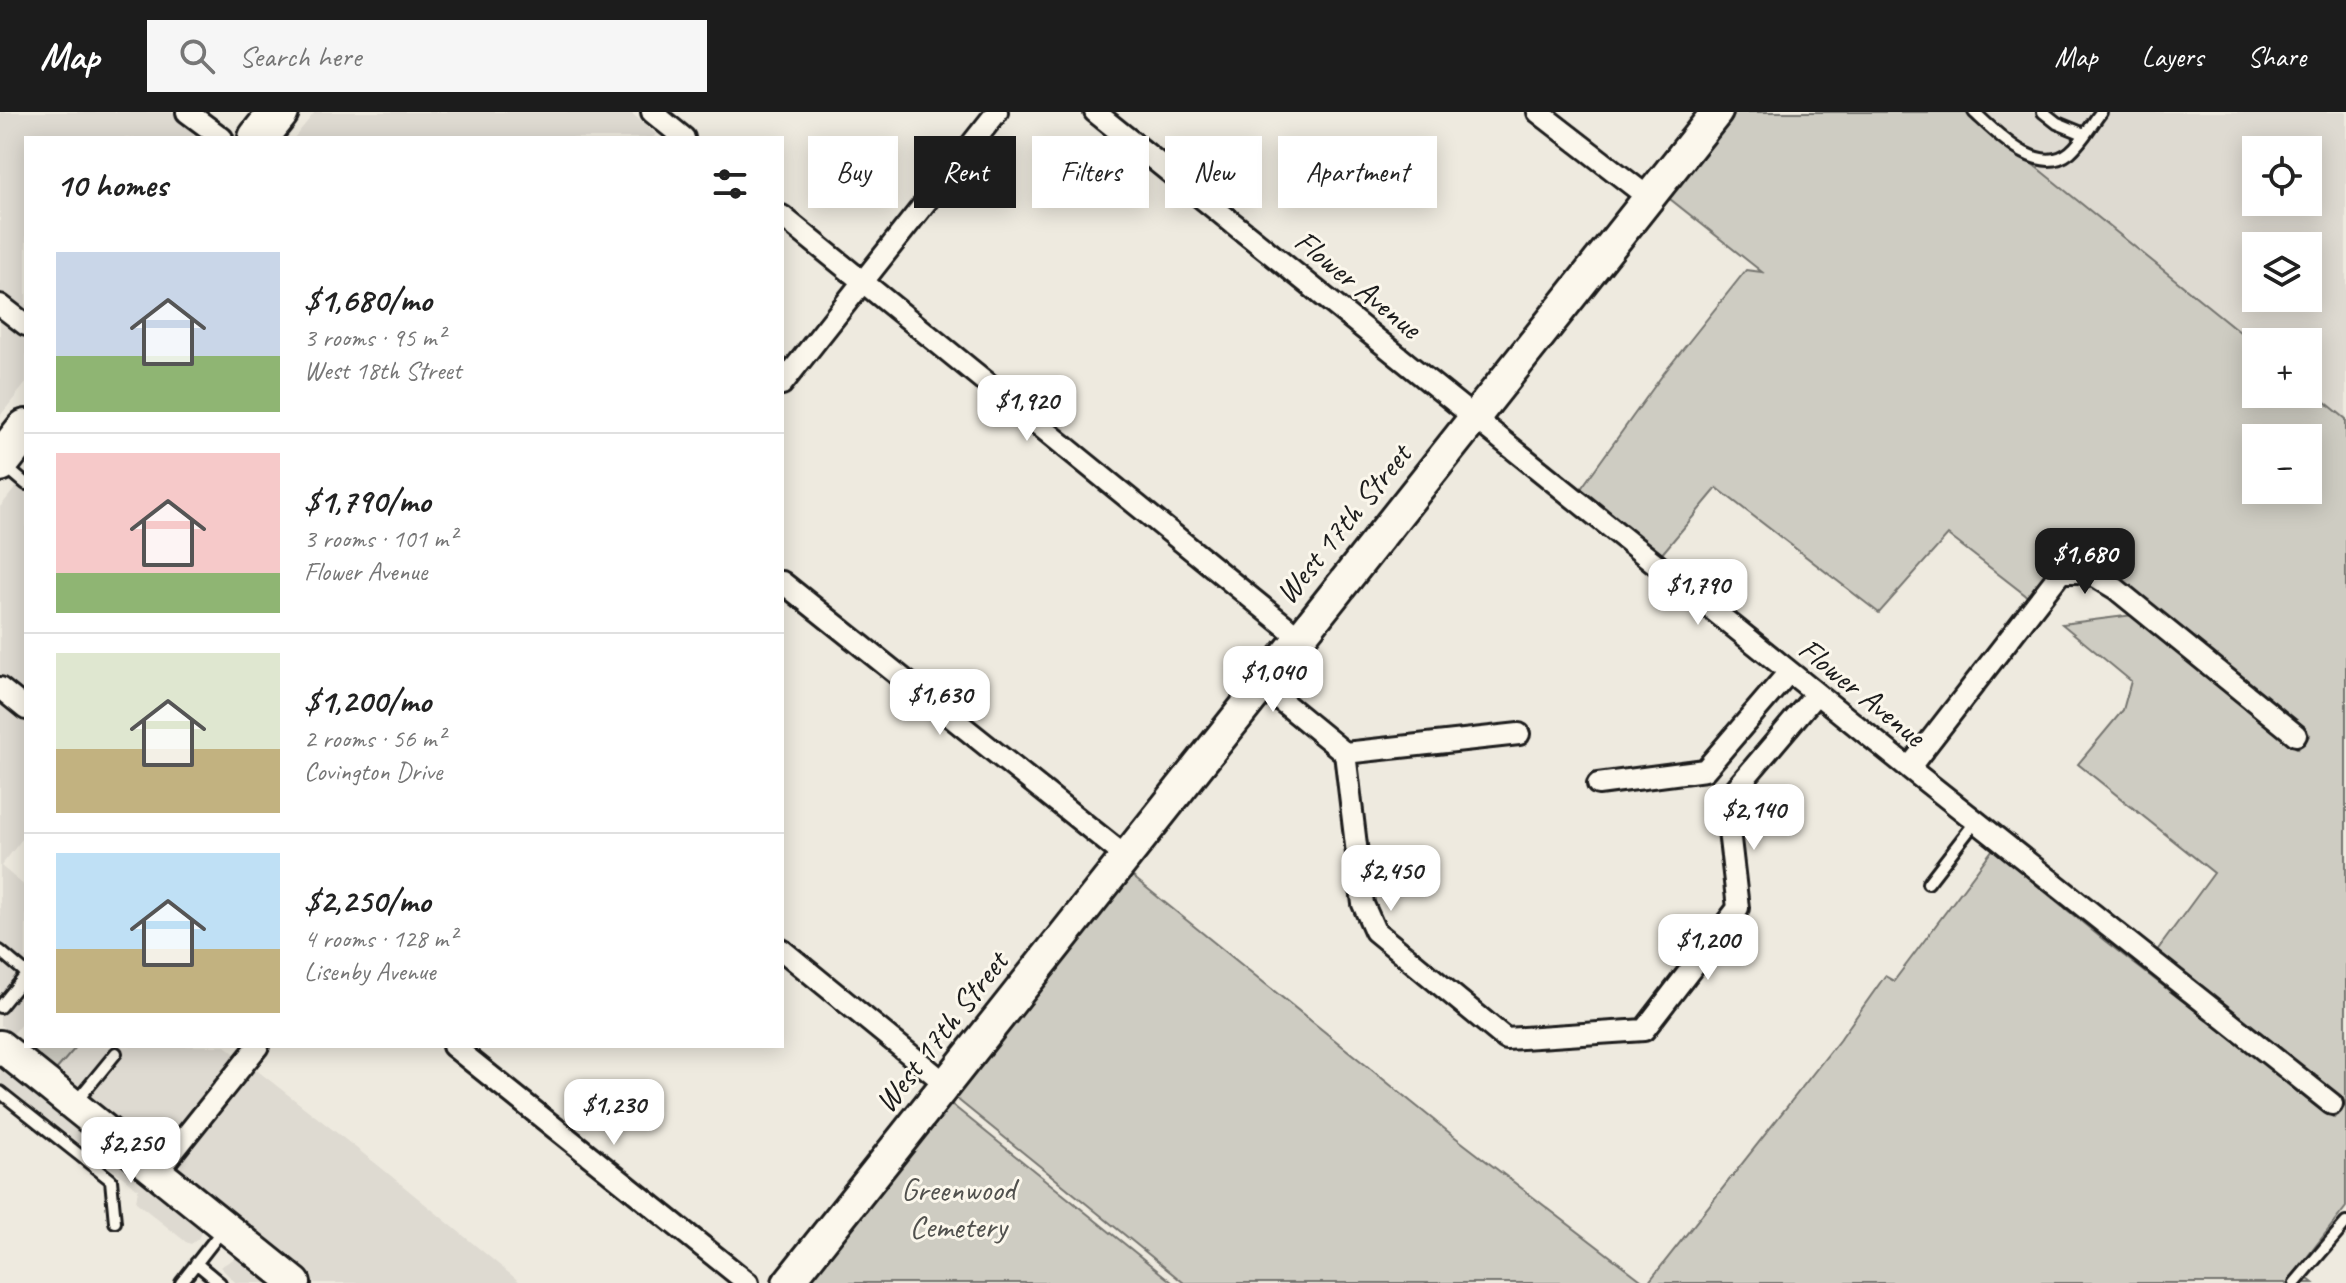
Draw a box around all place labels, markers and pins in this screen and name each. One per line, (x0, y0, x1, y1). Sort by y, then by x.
pin: $1,920 (962, 375, 1092, 443)
pin: $1,680 (2020, 528, 2150, 596)
pin: $1,790 (1633, 559, 1763, 627)
pin: $1,040 (1208, 646, 1338, 714)
pin: $1,630 (875, 669, 1005, 737)
pin: $2,140 (1689, 784, 1819, 852)
pin: $2,450 (1326, 845, 1456, 913)
pin: $1,200 (1643, 914, 1773, 982)
pin: $1,230 (549, 1079, 679, 1147)
pin: $2,250 (66, 1117, 196, 1185)

